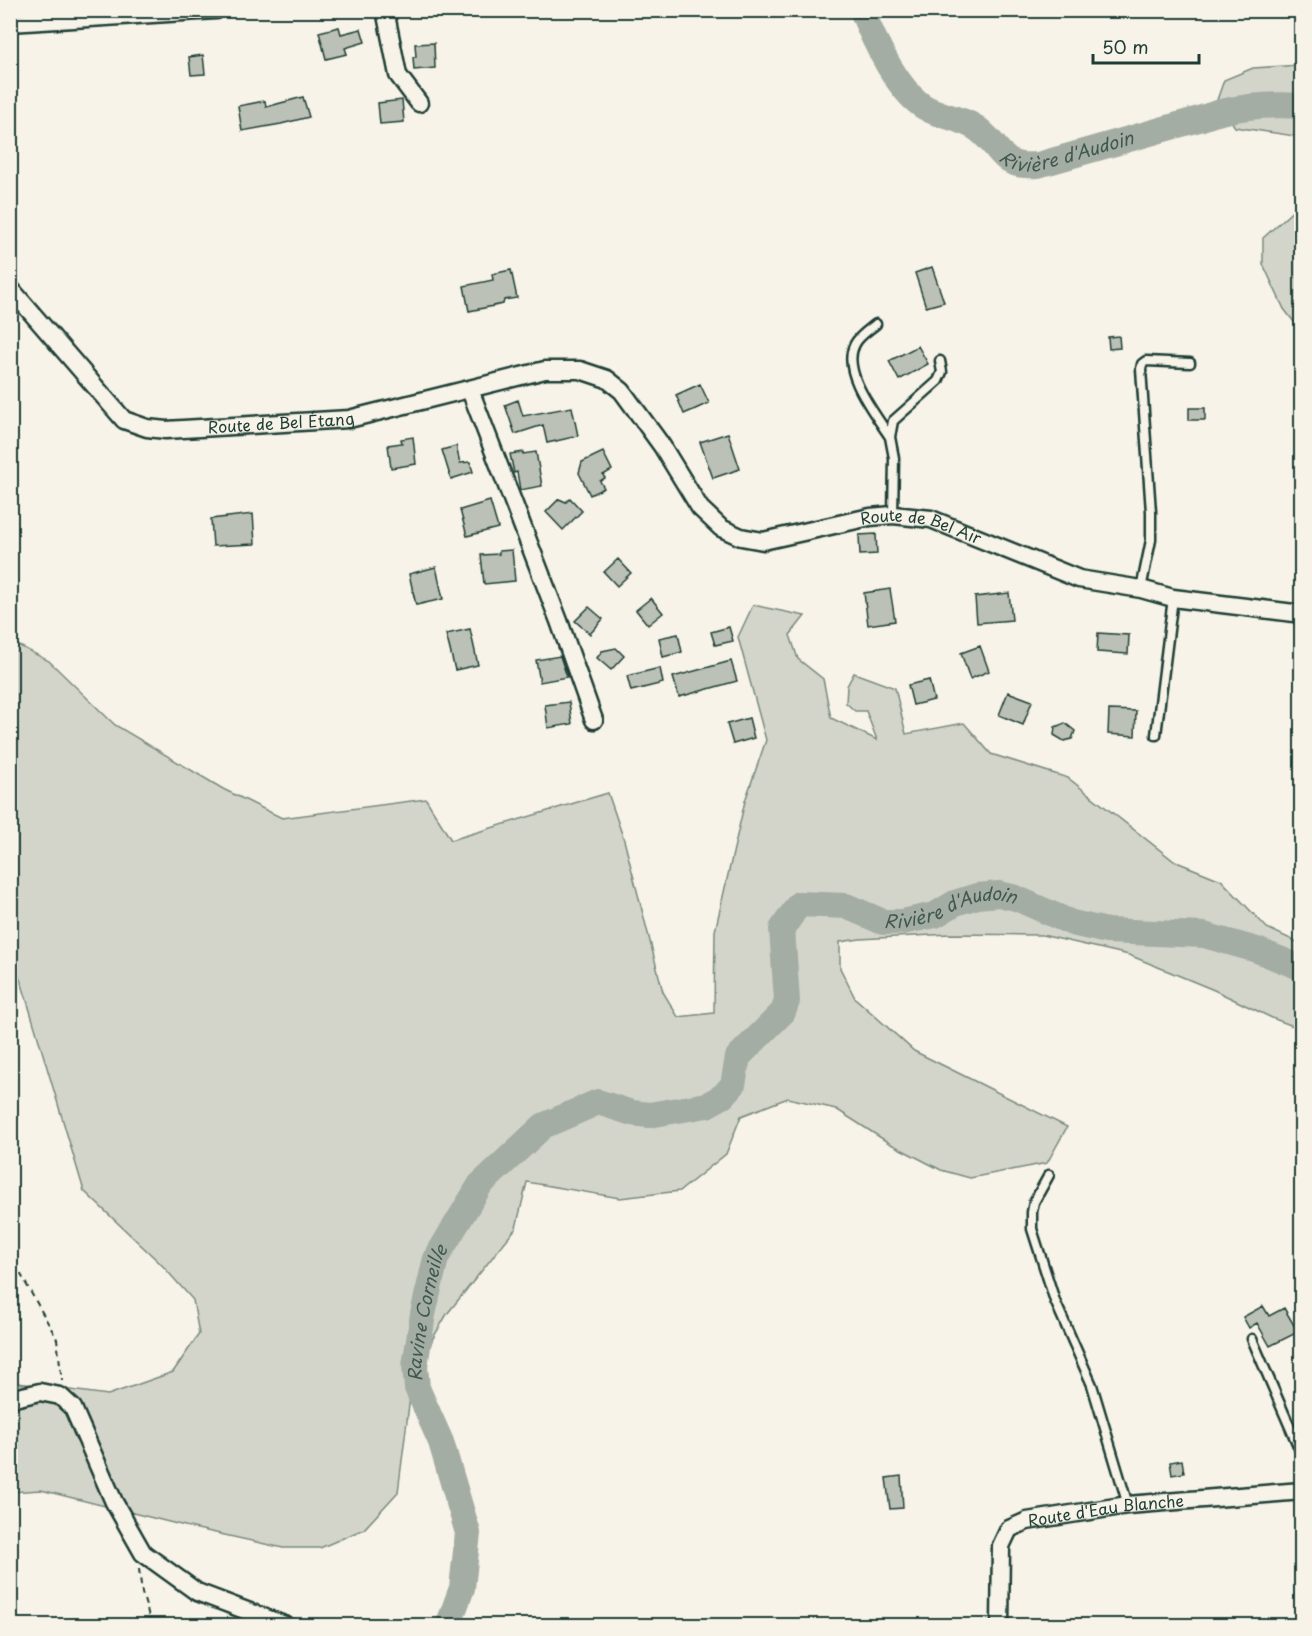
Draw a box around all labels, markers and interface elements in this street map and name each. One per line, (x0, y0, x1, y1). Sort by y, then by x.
scale bar (1093, 27, 1200, 65)
text: 50 m (1102, 33, 1149, 60)
water label: Rivière d'Audoin (994, 123, 1138, 178)
street label: Route de Bel Étang (207, 405, 357, 438)
street label: Route de Bel Air (857, 502, 986, 550)
water label: Rivière d'Audoin (884, 879, 1021, 934)
water label: Ravine Corneille (400, 1238, 454, 1383)
street label: Route d'Eau Blanche (1026, 1488, 1185, 1532)

